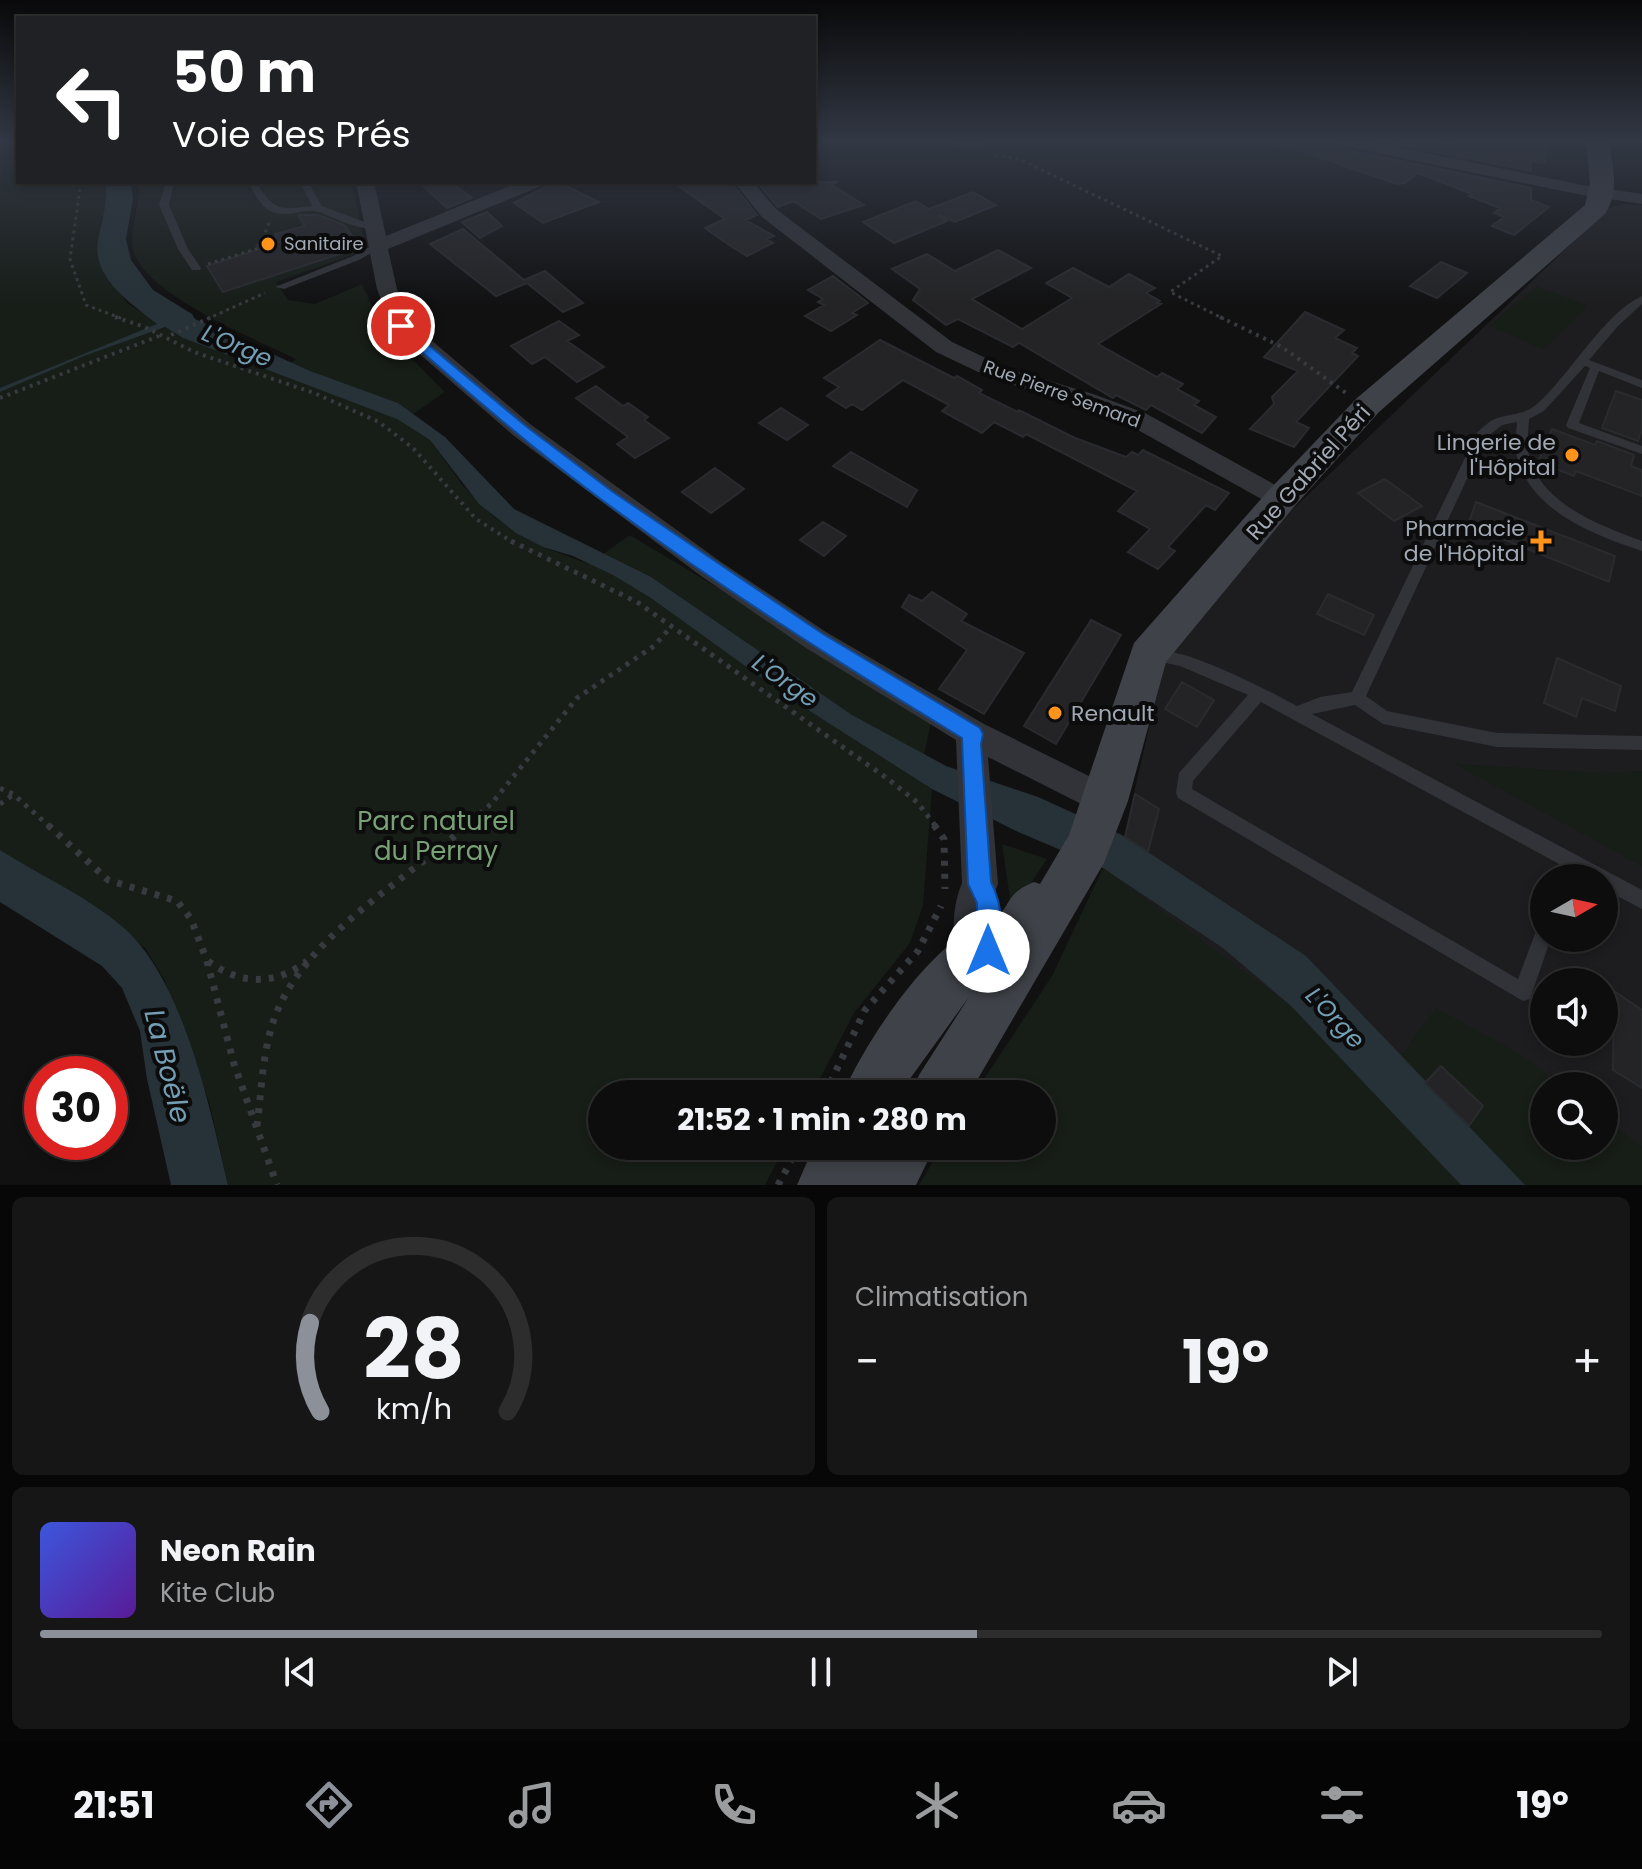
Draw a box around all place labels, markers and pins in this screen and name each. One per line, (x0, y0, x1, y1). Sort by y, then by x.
place label: Sanitaire (284, 231, 364, 256)
marker: Sanitaire (259, 235, 277, 253)
pin (367, 292, 435, 360)
place label: Lingerie de l'Hôpital (1437, 427, 1556, 483)
marker: Lingerie de l'Hôpital (1563, 446, 1581, 464)
place label: Pharmacie de l'Hôpital (1404, 513, 1525, 569)
marker: Pharmacie de l'Hôpital (1532, 532, 1550, 550)
place label: Renault (1071, 698, 1154, 729)
marker: Renault (1046, 704, 1064, 722)

